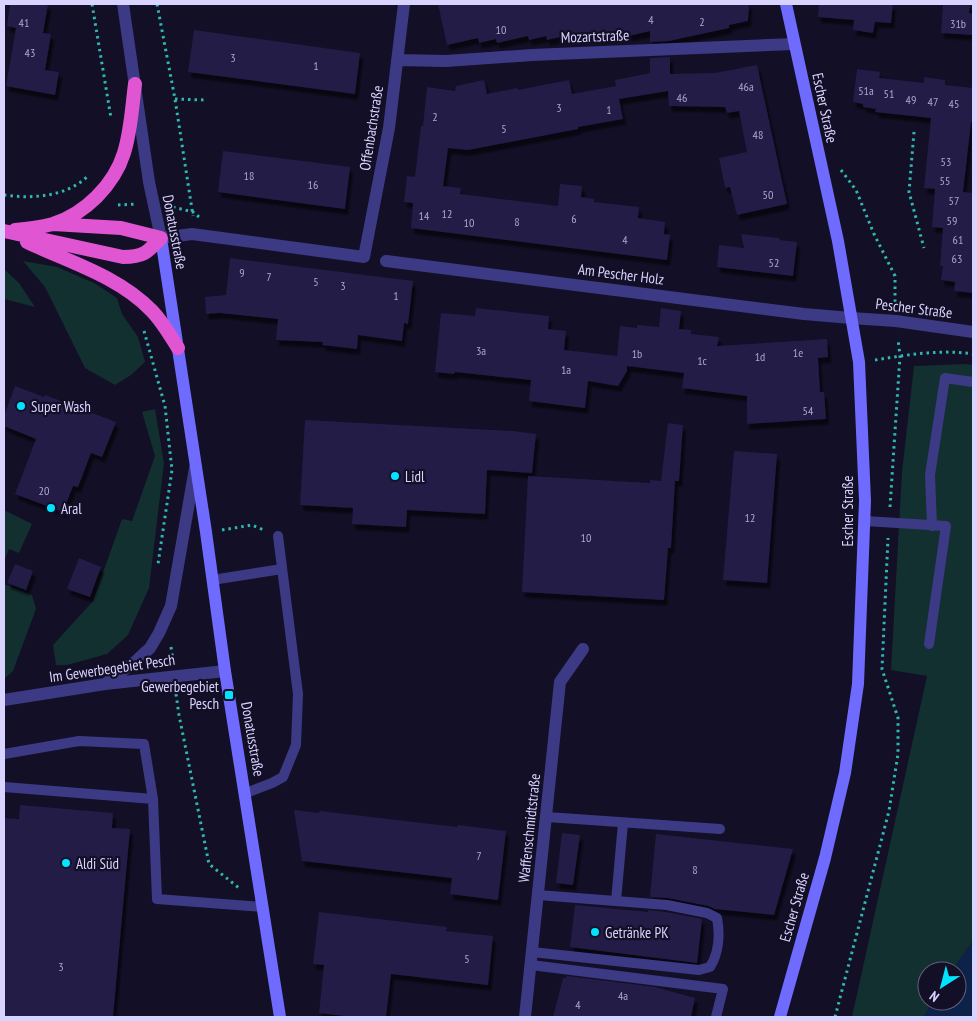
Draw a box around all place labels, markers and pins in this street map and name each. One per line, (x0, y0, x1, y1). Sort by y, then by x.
place label: Super Wash (31, 397, 91, 416)
marker: Super Wash (15, 400, 27, 412)
place label: Lidl (405, 467, 425, 486)
marker: Lidl (389, 470, 401, 482)
place label: Aral (61, 499, 82, 518)
marker: Aral (45, 502, 57, 514)
place label: Gewerbegebiet Pesch (141, 677, 219, 713)
marker: Gewerbegebiet Pesch (223, 689, 235, 701)
place label: Aldi Süd (76, 854, 119, 873)
marker: Aldi Süd (60, 857, 72, 869)
place label: Getränke PK (605, 923, 669, 942)
marker: Getränke PK (589, 926, 601, 938)

